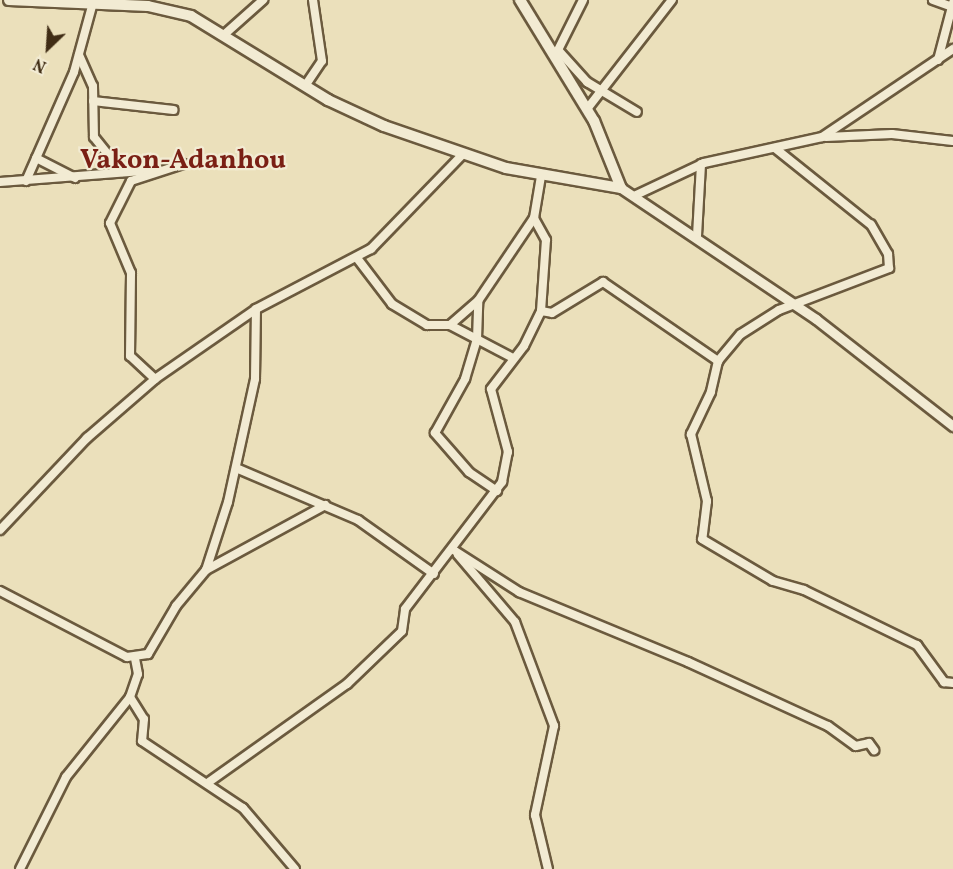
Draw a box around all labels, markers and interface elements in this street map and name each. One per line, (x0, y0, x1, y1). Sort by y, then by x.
north arrow (18, 18, 78, 78)
text: N (30, 52, 50, 77)
district label: Vakon-Adanhou (80, 146, 286, 178)

